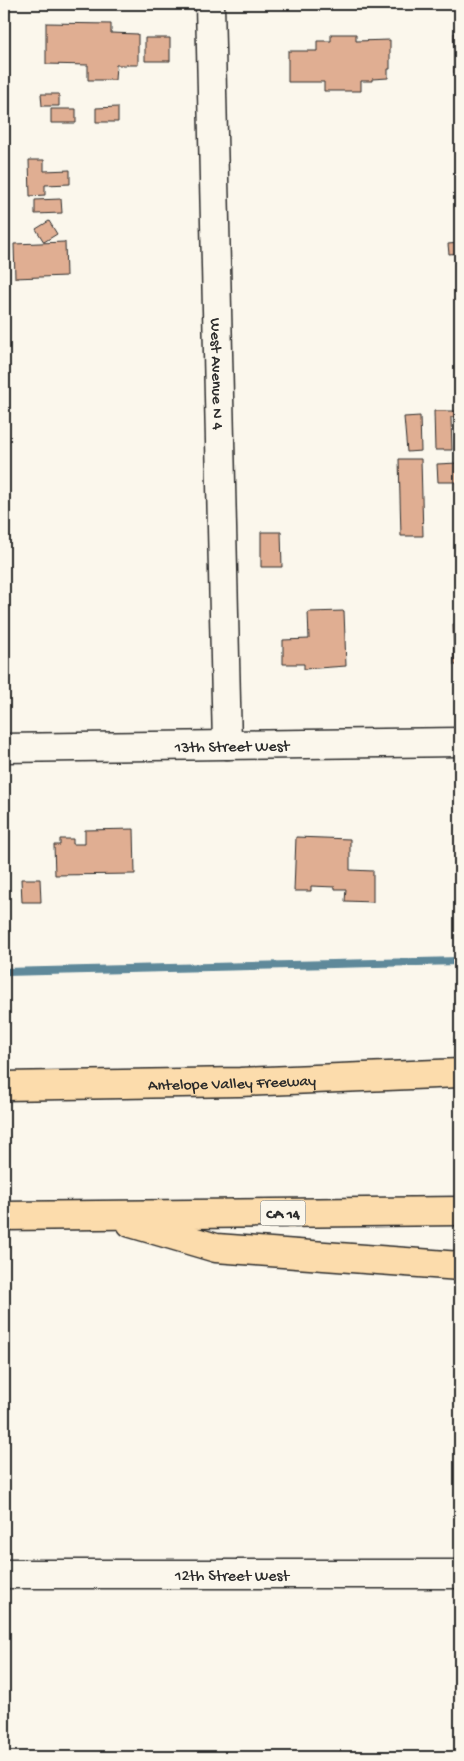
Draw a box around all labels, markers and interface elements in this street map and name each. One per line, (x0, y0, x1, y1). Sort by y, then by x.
street label: West Avenue N 4 (204, 318, 226, 431)
street label: 13th Street West (174, 738, 291, 759)
street label: Antelope Valley Freeway (148, 1073, 317, 1097)
road number: CA 14 (260, 1200, 306, 1226)
street label: 12th Street West (174, 1568, 290, 1587)

